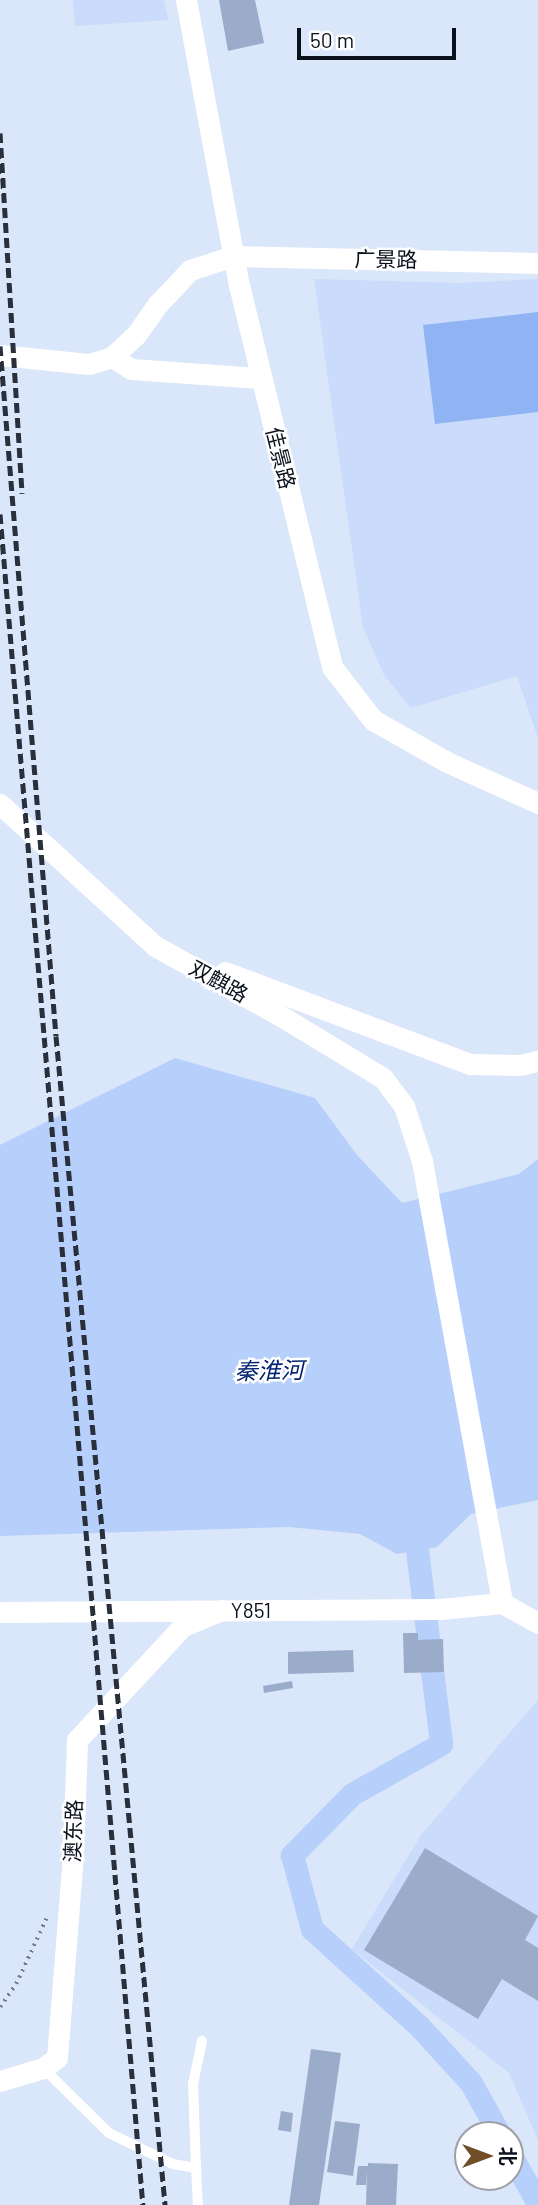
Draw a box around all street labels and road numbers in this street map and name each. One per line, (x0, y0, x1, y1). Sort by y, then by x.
street label: 广景路 (354, 246, 418, 272)
street label: 佳景路 (261, 424, 301, 492)
street label: 双麒路 (185, 955, 253, 1007)
street label: Y851 (231, 1597, 271, 1623)
street label: 澳东路 (59, 1799, 87, 1863)

